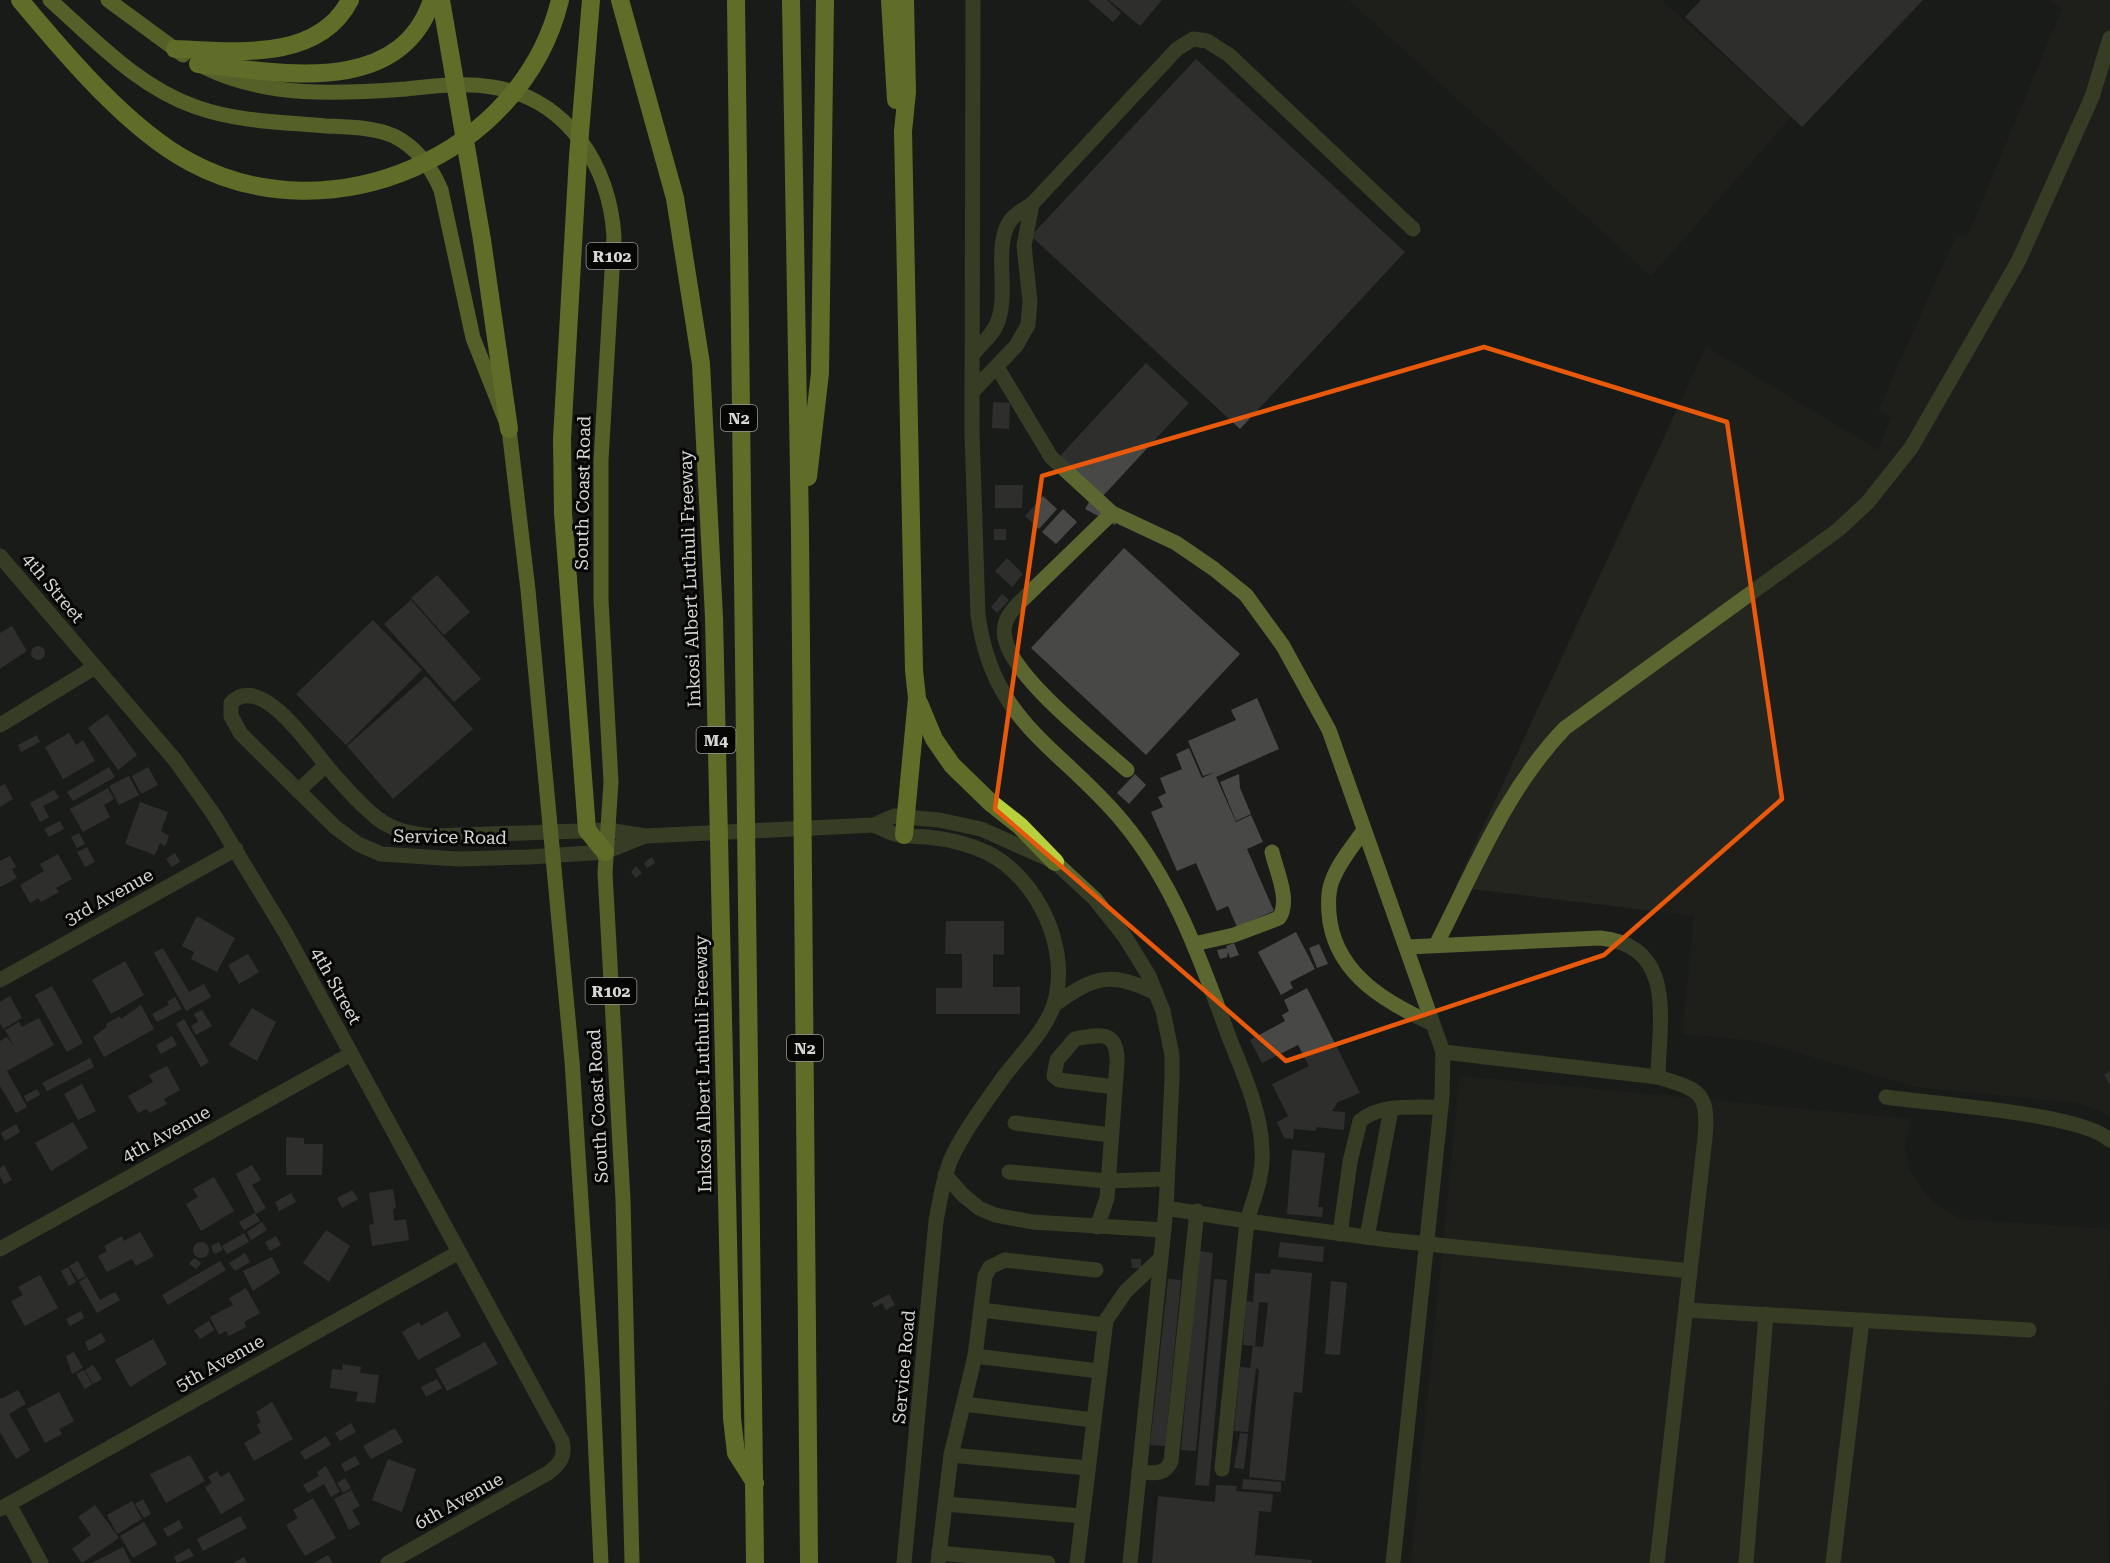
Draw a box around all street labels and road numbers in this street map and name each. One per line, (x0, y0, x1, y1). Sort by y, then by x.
road number: R102 (586, 243, 638, 269)
road number: N2 (721, 405, 757, 431)
street label: South Coast Road (571, 415, 594, 570)
street label: Inkosi Albert Luthuli Freeway (675, 450, 704, 708)
street label: 4th Street (18, 549, 89, 627)
road number: M4 (696, 727, 736, 753)
street label: Service Road (393, 825, 508, 848)
street label: 3rd Avenue (61, 864, 157, 929)
street label: Inkosi Albert Luthuli Freeway (690, 935, 715, 1193)
street label: 4th Street (307, 944, 366, 1028)
road number: R102 (586, 978, 636, 1004)
street label: South Coast Road (583, 1028, 612, 1184)
road number: N2 (787, 1035, 823, 1061)
street label: 4th Avenue (118, 1101, 214, 1166)
street label: Service Road (888, 1309, 919, 1425)
street label: 5th Avenue (172, 1330, 268, 1395)
street label: 6th Avenue (411, 1468, 507, 1533)

